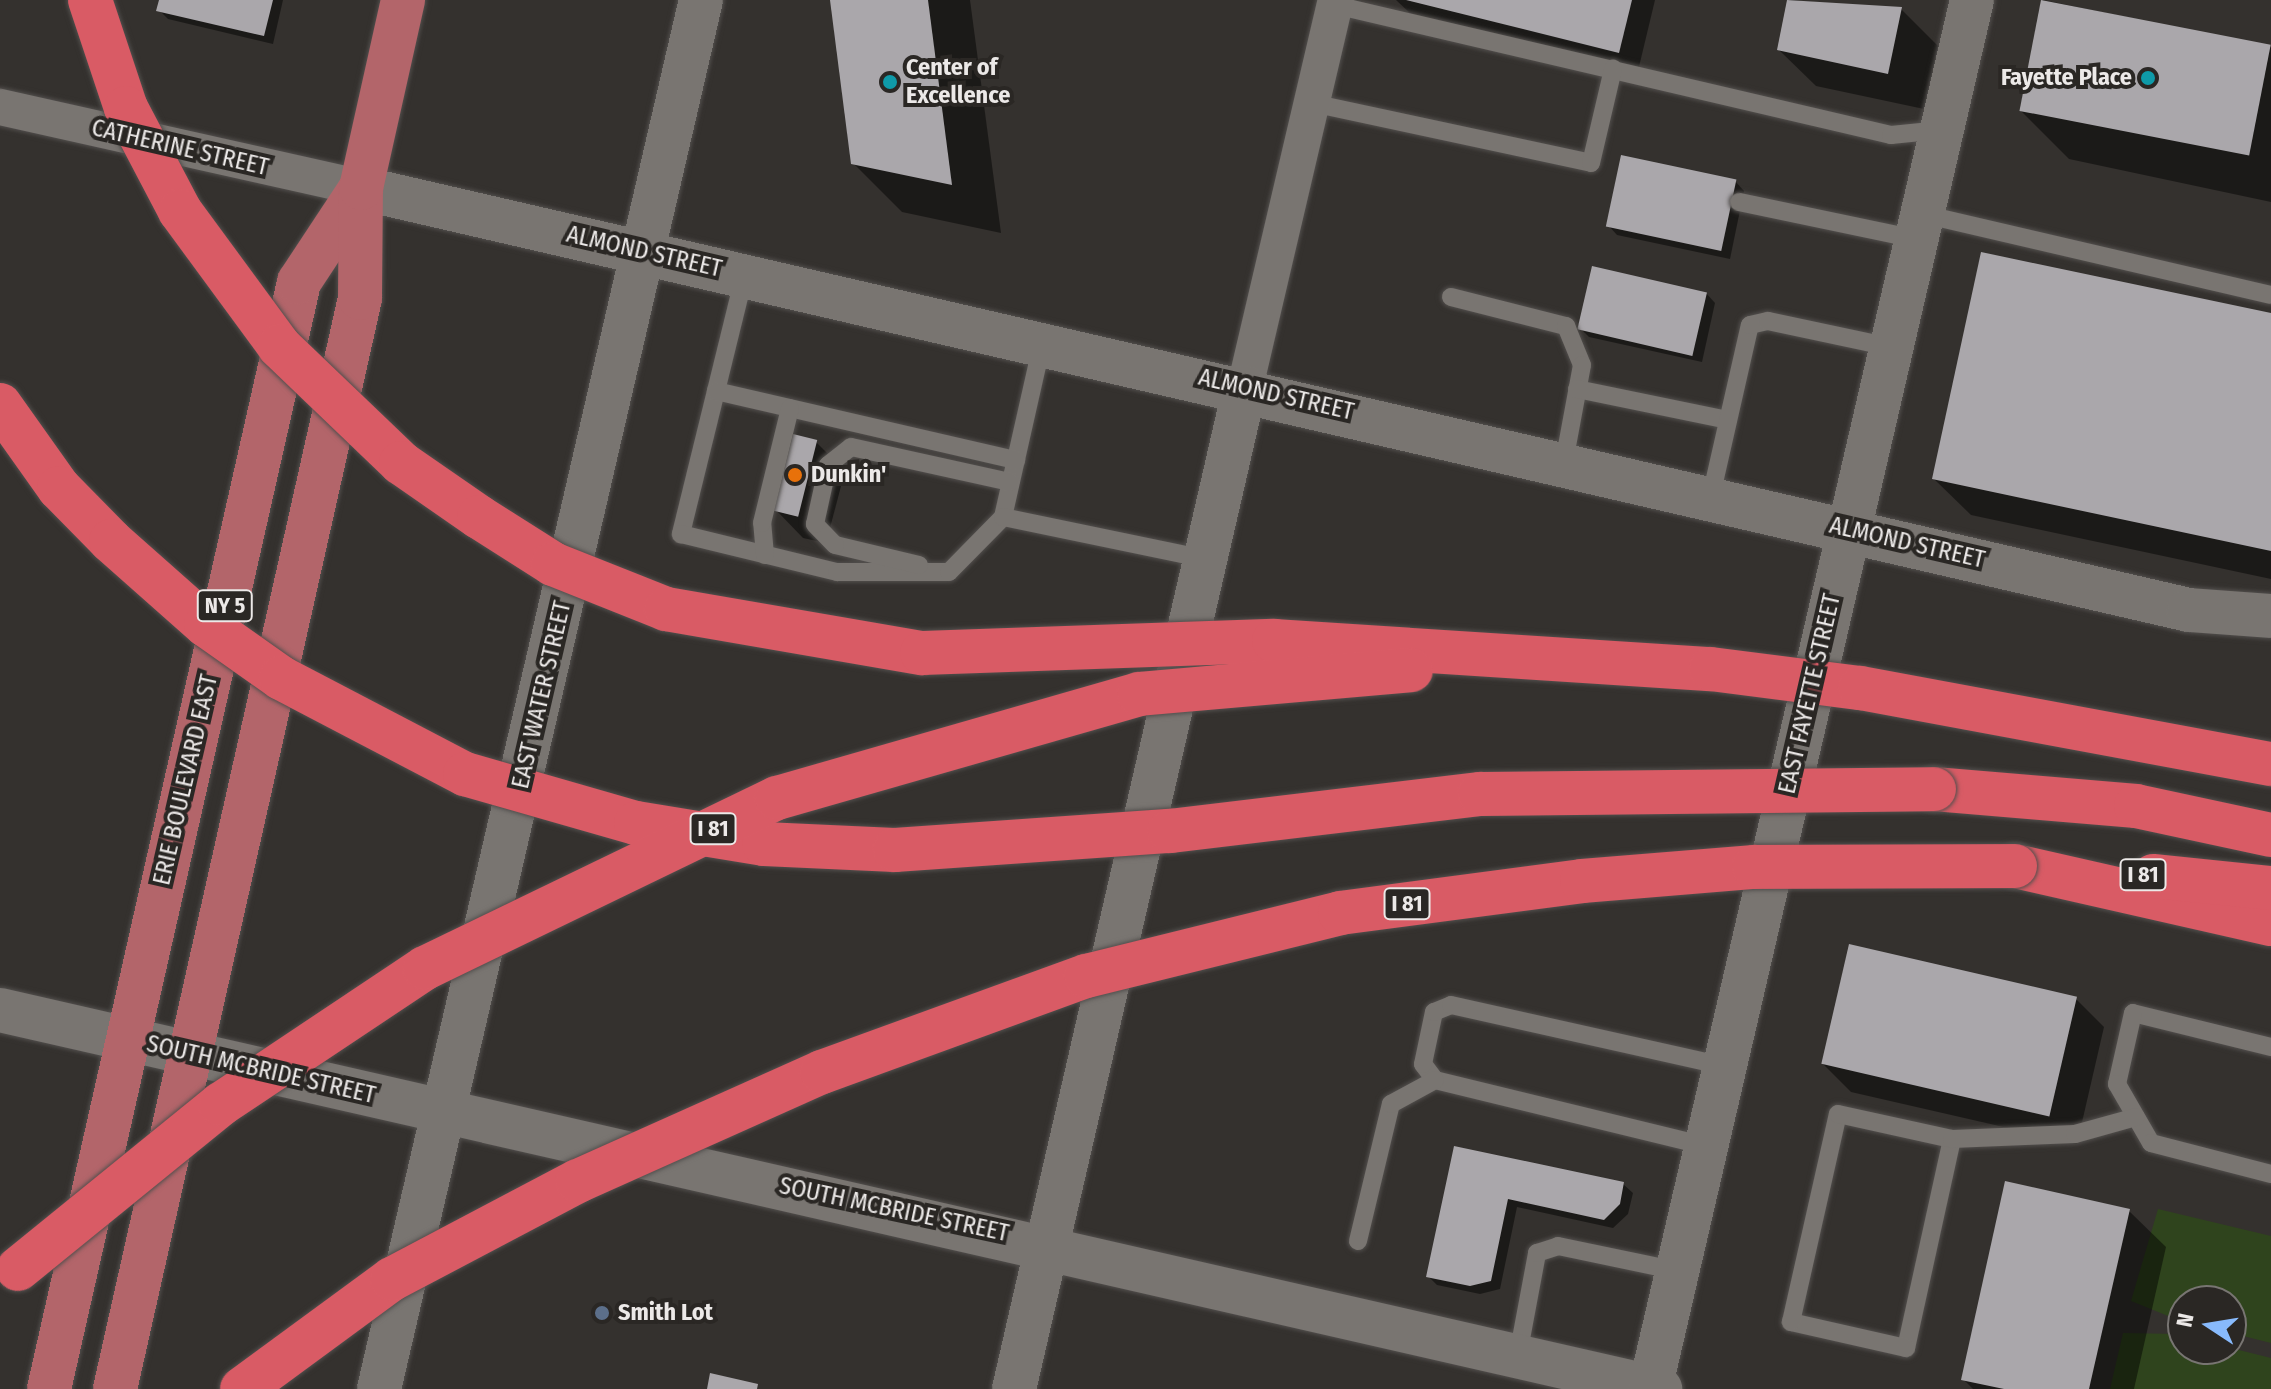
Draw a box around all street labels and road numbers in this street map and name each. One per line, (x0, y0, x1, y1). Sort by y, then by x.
street label: CATHERINE STREET (89, 114, 271, 182)
street label: ALMOND STREET (564, 220, 724, 284)
street label: ALMOND STREET (1196, 363, 1356, 427)
street label: ALMOND STREET (1827, 511, 1987, 575)
road number: NY 5 (195, 588, 255, 624)
street label: EAST FAYETTE STREET (1773, 591, 1847, 797)
street label: EAST WATER STREET (506, 598, 578, 792)
street label: ERIE BOULEVARD EAST (148, 672, 224, 888)
road number: I 81 (689, 811, 737, 847)
road number: I 81 (2119, 857, 2167, 893)
road number: I 81 (1383, 886, 1431, 922)
street label: SOUTH MCBRIDE STREET (144, 1030, 378, 1110)
street label: SOUTH MCBRIDE STREET (777, 1172, 1011, 1248)

